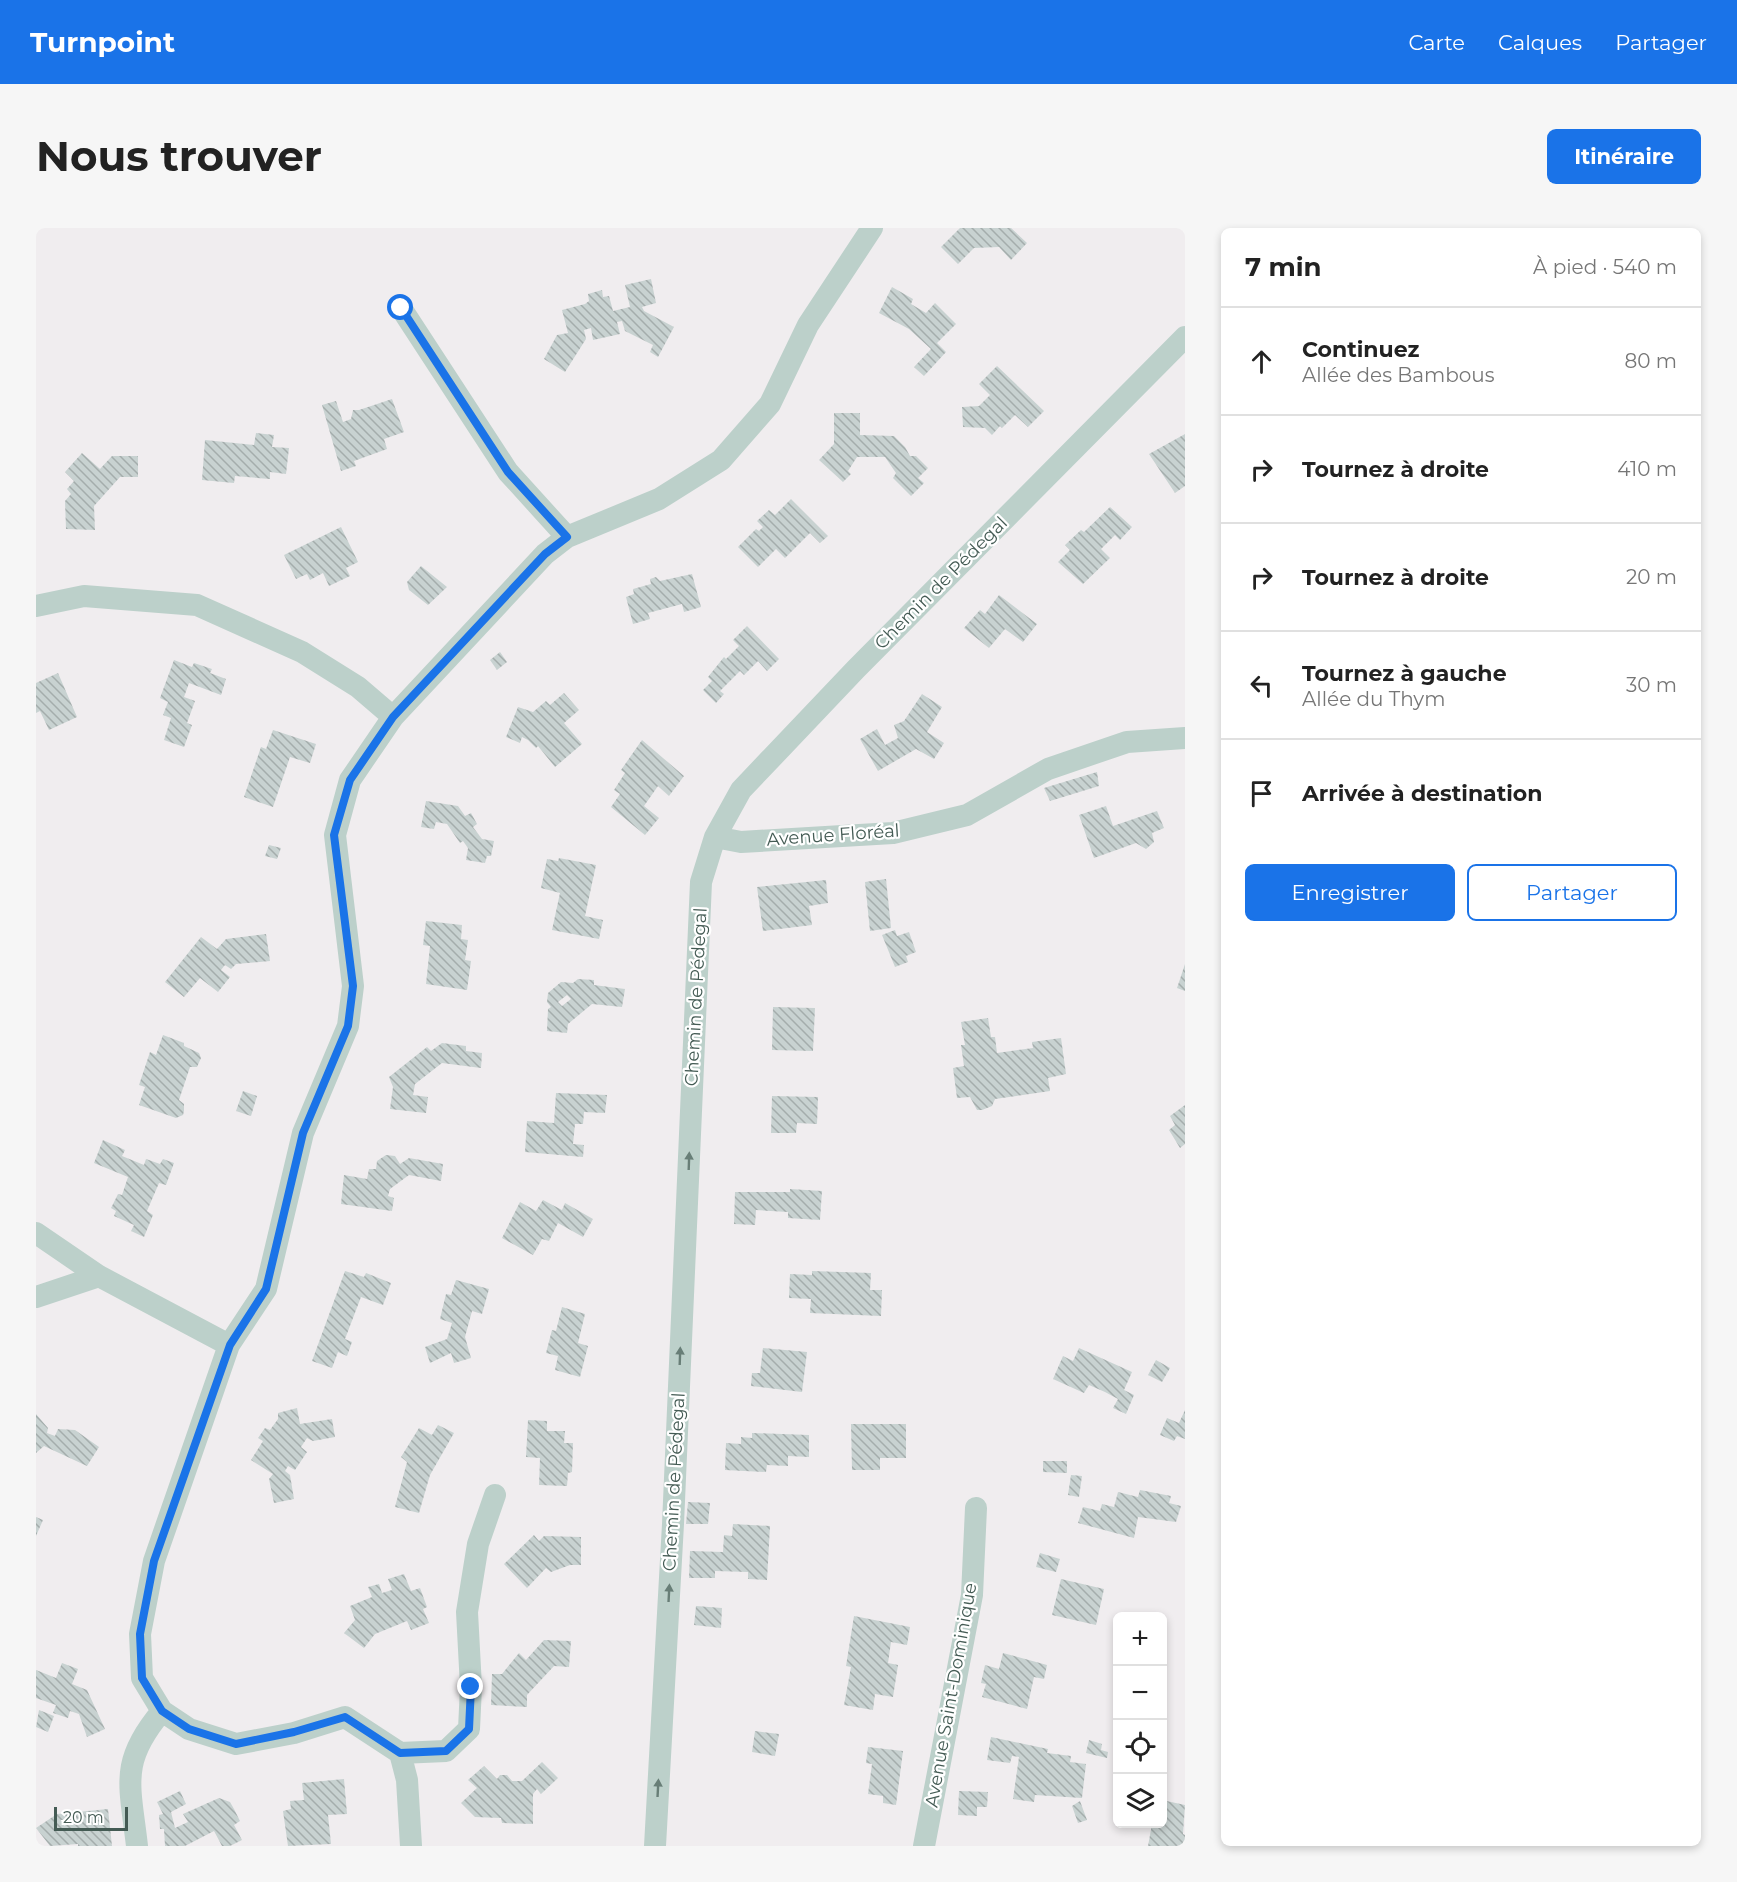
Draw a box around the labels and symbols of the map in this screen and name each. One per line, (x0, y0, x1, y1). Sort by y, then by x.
route start (387, 294, 413, 320)
street label: Chemin de Pédegal (870, 512, 1012, 654)
street label: Avenue Floréal (766, 819, 900, 851)
street label: Chemin de Pédegal (680, 907, 712, 1087)
one-way arrow (684, 1152, 693, 1171)
one-way arrow (676, 1347, 685, 1366)
street label: Chemin de Pédegal (658, 1392, 690, 1572)
street label: Avenue Saint-Dominique (920, 1581, 982, 1809)
one-way arrow (664, 1583, 674, 1602)
route end (457, 1673, 483, 1699)
one-way arrow (653, 1778, 662, 1797)
scale bar (54, 1804, 128, 1832)

